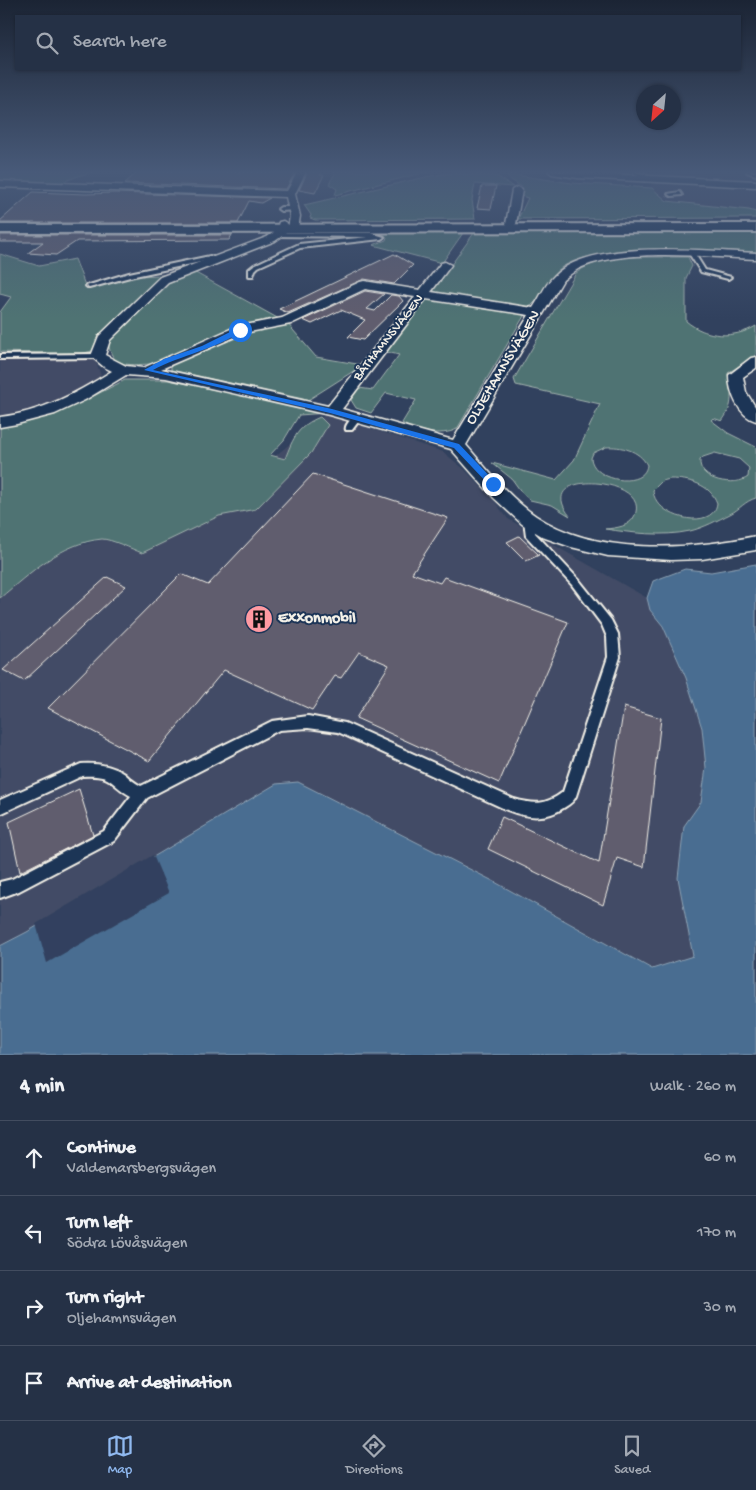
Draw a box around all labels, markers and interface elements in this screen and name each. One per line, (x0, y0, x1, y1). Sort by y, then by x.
search box (15, 15, 741, 70)
icon: search (33, 29, 61, 57)
text: Search here (73, 31, 167, 54)
north arrow (636, 85, 681, 130)
street label: BÅTHAMNSVÄGEN (349, 291, 428, 385)
street label: OLJEHAMNSVÄGEN (462, 307, 546, 429)
route start (229, 319, 252, 342)
route end (482, 473, 505, 496)
building icon: Exxonmobil (244, 604, 274, 634)
place label: Exxonmobil (278, 610, 356, 629)
text: 4 min (20, 1075, 64, 1100)
text: Walk · 260 m (650, 1078, 736, 1097)
text: Continue (67, 1137, 136, 1160)
icon: ahead (20, 1144, 48, 1172)
text: 60 m (704, 1149, 736, 1168)
text: Valdemarsbergsvägen (67, 1160, 216, 1179)
text: Turn left (67, 1212, 131, 1235)
icon: left (20, 1219, 48, 1247)
text: 170 m (697, 1224, 736, 1243)
text: Södra Lövåsvägen (67, 1235, 187, 1254)
text: Turn right (67, 1287, 143, 1310)
icon: right (20, 1294, 48, 1322)
text: 30 m (703, 1299, 736, 1318)
text: Oljehamnsvägen (67, 1310, 176, 1329)
icon: arrive (20, 1369, 48, 1397)
text: Arrive at destination (67, 1372, 231, 1395)
tab: Map (106, 1432, 134, 1479)
tab: Directions (346, 1432, 403, 1479)
tab: Saved (614, 1432, 650, 1479)

